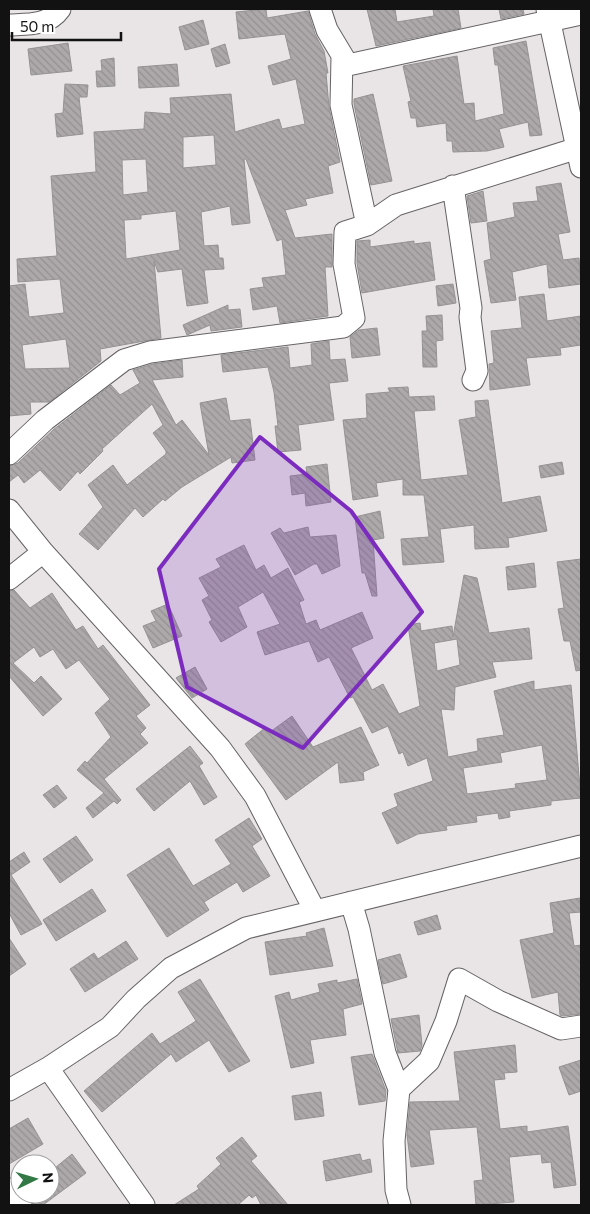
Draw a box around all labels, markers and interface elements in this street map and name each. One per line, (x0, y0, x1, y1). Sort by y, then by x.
scale bar (12, 10, 121, 42)
text: 50 m (20, 17, 54, 35)
north arrow (10, 1154, 60, 1204)
text: N (40, 1172, 57, 1184)

